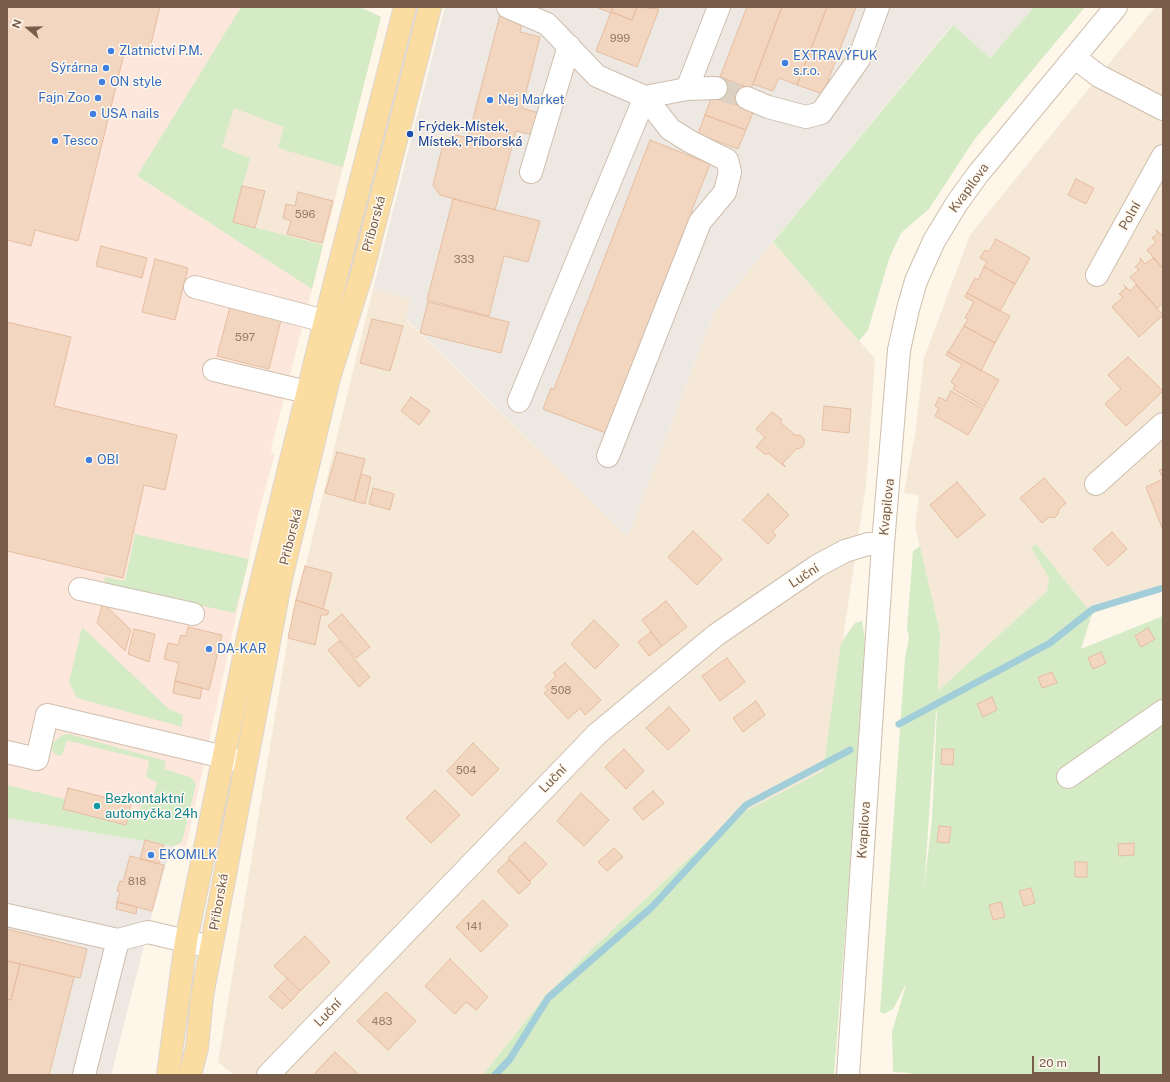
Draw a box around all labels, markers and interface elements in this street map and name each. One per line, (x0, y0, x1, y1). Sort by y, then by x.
north arrow (8, 8, 48, 48)
text: N (10, 18, 24, 30)
house number: 999 (610, 32, 630, 46)
place label: Zlatnictví P.M. (119, 43, 203, 59)
marker: Zlatnictví P.M. (106, 46, 116, 56)
place label: EXTRAVÝFUK s.r.o. (793, 48, 878, 79)
marker: EXTRAVÝFUK s.r.o. (780, 58, 790, 68)
place label: Sýrárna (50, 60, 98, 76)
marker: Sýrárna (101, 63, 111, 73)
place label: ON style (110, 74, 162, 90)
marker: ON style (97, 77, 107, 87)
place label: Fajn Zoo (38, 90, 90, 106)
place label: Nej Market (498, 92, 565, 108)
marker: Fajn Zoo (93, 93, 103, 103)
marker: Nej Market (485, 95, 495, 105)
place label: USA nails (101, 106, 159, 122)
marker: USA nails (88, 109, 98, 119)
place label: Frýdek-Místek, Místek, Příborská (418, 119, 523, 150)
marker: Frýdek-Místek, Místek, Příborská (405, 129, 415, 139)
place label: Tesco (63, 133, 98, 149)
marker: Tesco (50, 136, 60, 146)
street label: Kvapilova (946, 160, 992, 216)
street label: Příborská (359, 194, 389, 254)
street label: Polní (1116, 199, 1144, 233)
house number: 596 (295, 208, 315, 222)
house number: 333 (454, 253, 474, 267)
house number: 597 (235, 331, 255, 345)
place label: OBI (97, 452, 119, 468)
marker: OBI (84, 455, 94, 465)
street label: Kvapilova (876, 478, 898, 536)
street label: Příborská (276, 507, 306, 567)
street label: Luční (786, 561, 822, 591)
place label: DA-KAR (217, 641, 266, 657)
marker: DA-KAR (204, 644, 214, 654)
house number: 508 (551, 684, 571, 698)
street label: Luční (536, 762, 570, 796)
house number: 504 (456, 764, 476, 778)
place label: Bezkontaktní automyčka 24h (105, 791, 198, 822)
marker: Bezkontaktní automyčka 24h (92, 801, 102, 811)
street label: Kvapilova (854, 801, 874, 859)
place label: EKOMILK (159, 847, 217, 863)
marker: EKOMILK (146, 850, 156, 860)
street label: Příborská (206, 872, 232, 932)
house number: 818 (128, 875, 146, 889)
house number: 141 (466, 920, 482, 934)
street label: Luční (311, 996, 345, 1030)
house number: 483 (372, 1015, 392, 1029)
scale bar (1034, 1048, 1102, 1074)
text: 20 m (1039, 1056, 1067, 1070)

